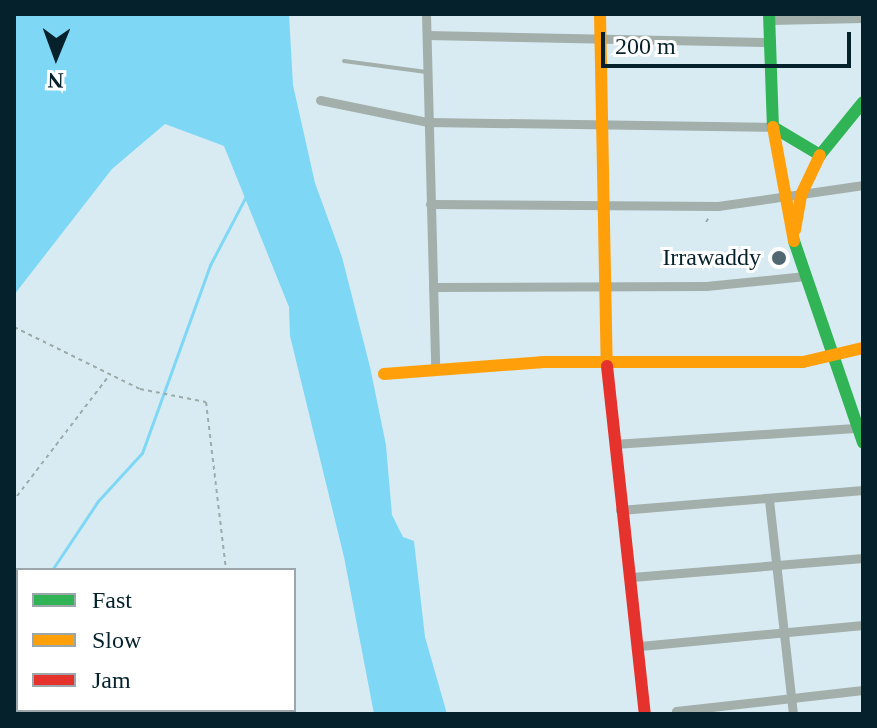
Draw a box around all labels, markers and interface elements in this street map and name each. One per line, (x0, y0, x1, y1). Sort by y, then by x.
north arrow (16, 16, 96, 96)
scale bar (605, 16, 855, 66)
text: 200 m (615, 33, 676, 59)
text: N (47, 68, 64, 93)
place label: Irrawaddy (646, 244, 761, 272)
marker: Irrawaddy (768, 247, 790, 269)
legend (16, 568, 296, 712)
text: Fast (92, 587, 132, 613)
text: Slow (92, 627, 141, 653)
text: Jam (92, 667, 131, 693)

